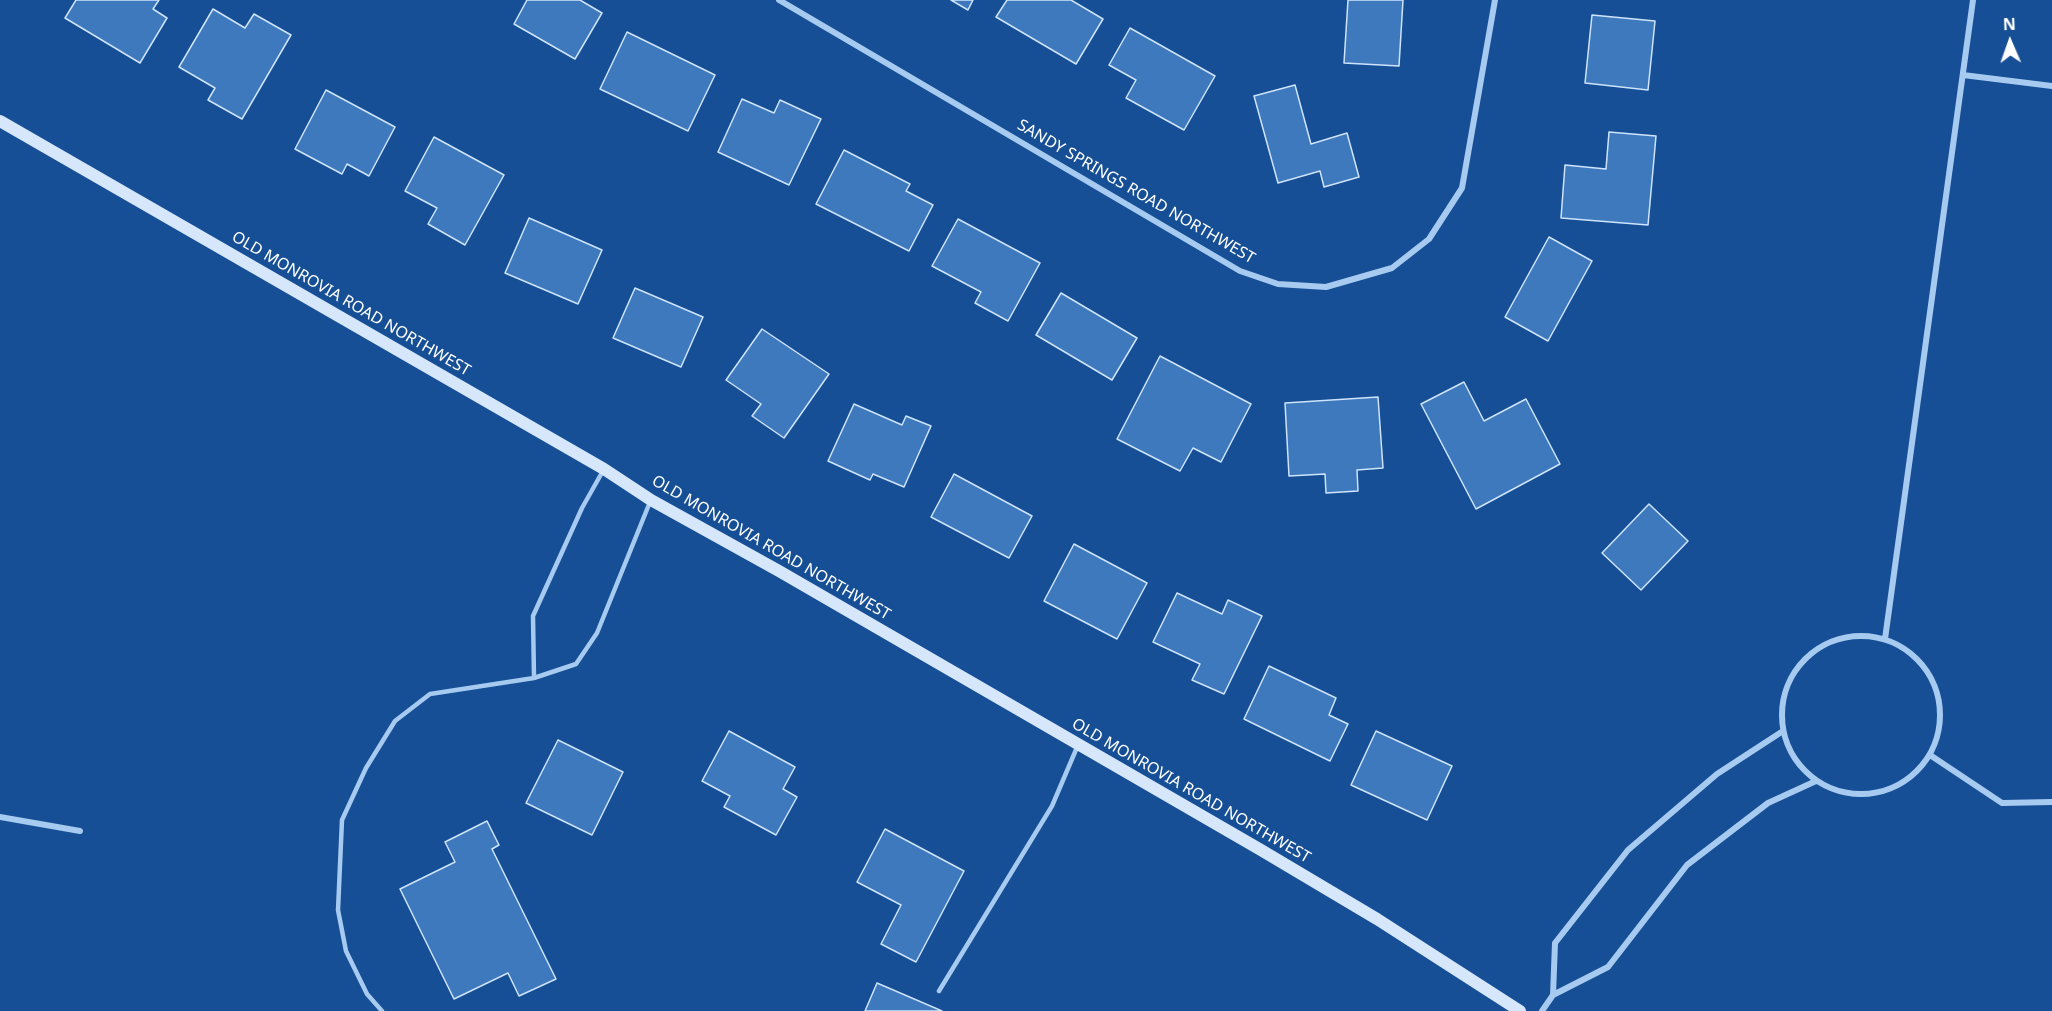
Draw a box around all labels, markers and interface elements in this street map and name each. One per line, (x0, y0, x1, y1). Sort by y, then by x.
north arrow (1980, 12, 2040, 72)
text: N (2002, 13, 2016, 35)
street label: SANDY SPRINGS ROAD NORTHWEST (1014, 116, 1258, 268)
street label: OLD MONROVIA ROAD NORTHWEST (228, 228, 474, 380)
street label: OLD MONROVIA ROAD NORTHWEST (648, 472, 894, 624)
street label: OLD MONROVIA ROAD NORTHWEST (1068, 715, 1314, 867)

